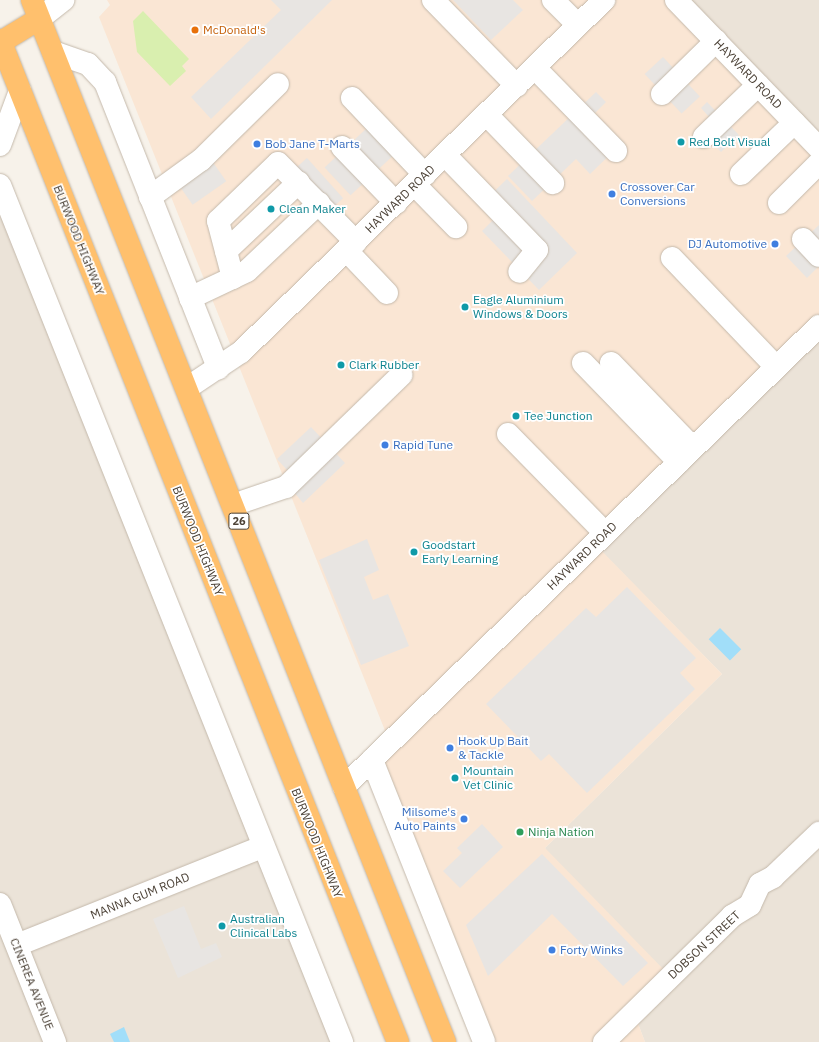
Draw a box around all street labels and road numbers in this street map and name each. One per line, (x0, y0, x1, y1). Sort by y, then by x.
street label: HAYWARD ROAD (711, 36, 785, 112)
street label: HAYWARD ROAD (362, 162, 438, 236)
street label: BURWOOD HIGHWAY (50, 183, 108, 297)
street label: BURWOOD HIGHWAY (169, 484, 227, 598)
road number: 26 (228, 512, 250, 530)
street label: HAYWARD ROAD (544, 519, 620, 593)
street label: BURWOOD HIGHWAY (288, 786, 346, 900)
street label: MANNA GUM ROAD (88, 870, 192, 922)
street label: DOBSON STREET (665, 908, 743, 982)
street label: CINEREA AVENUE (7, 936, 57, 1032)

